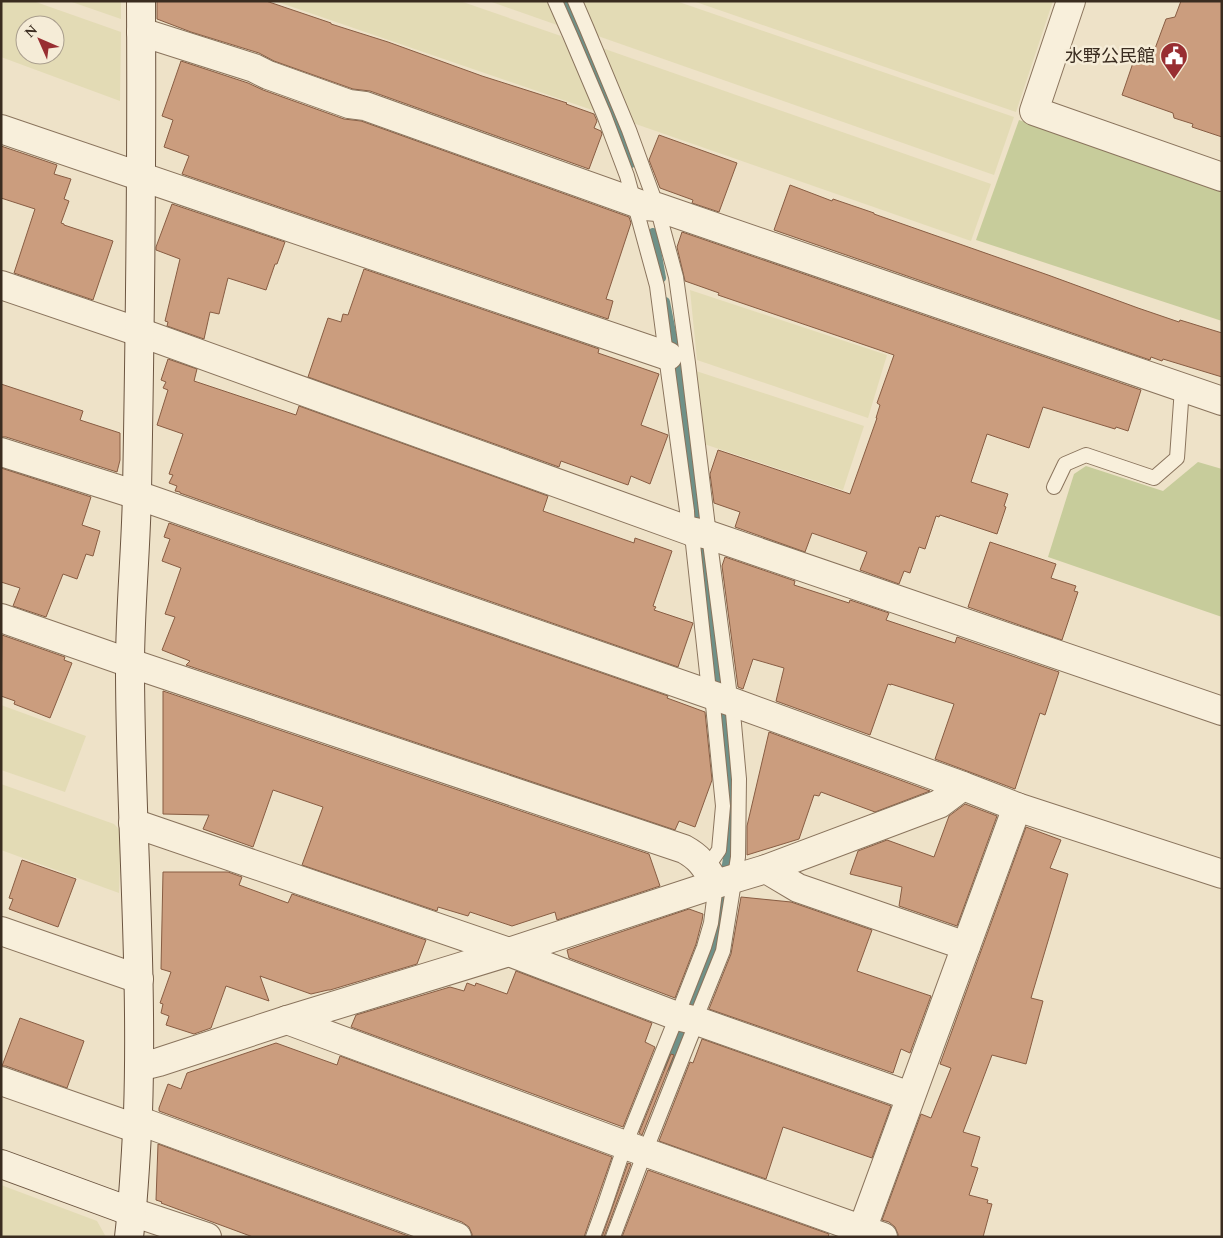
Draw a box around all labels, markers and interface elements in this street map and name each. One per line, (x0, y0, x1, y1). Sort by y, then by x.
north arrow (15, 15, 65, 65)
text: N (20, 20, 43, 43)
public building icon: 水野公民館 (1159, 41, 1189, 80)
place label: 水野公民館 (1065, 43, 1155, 70)

